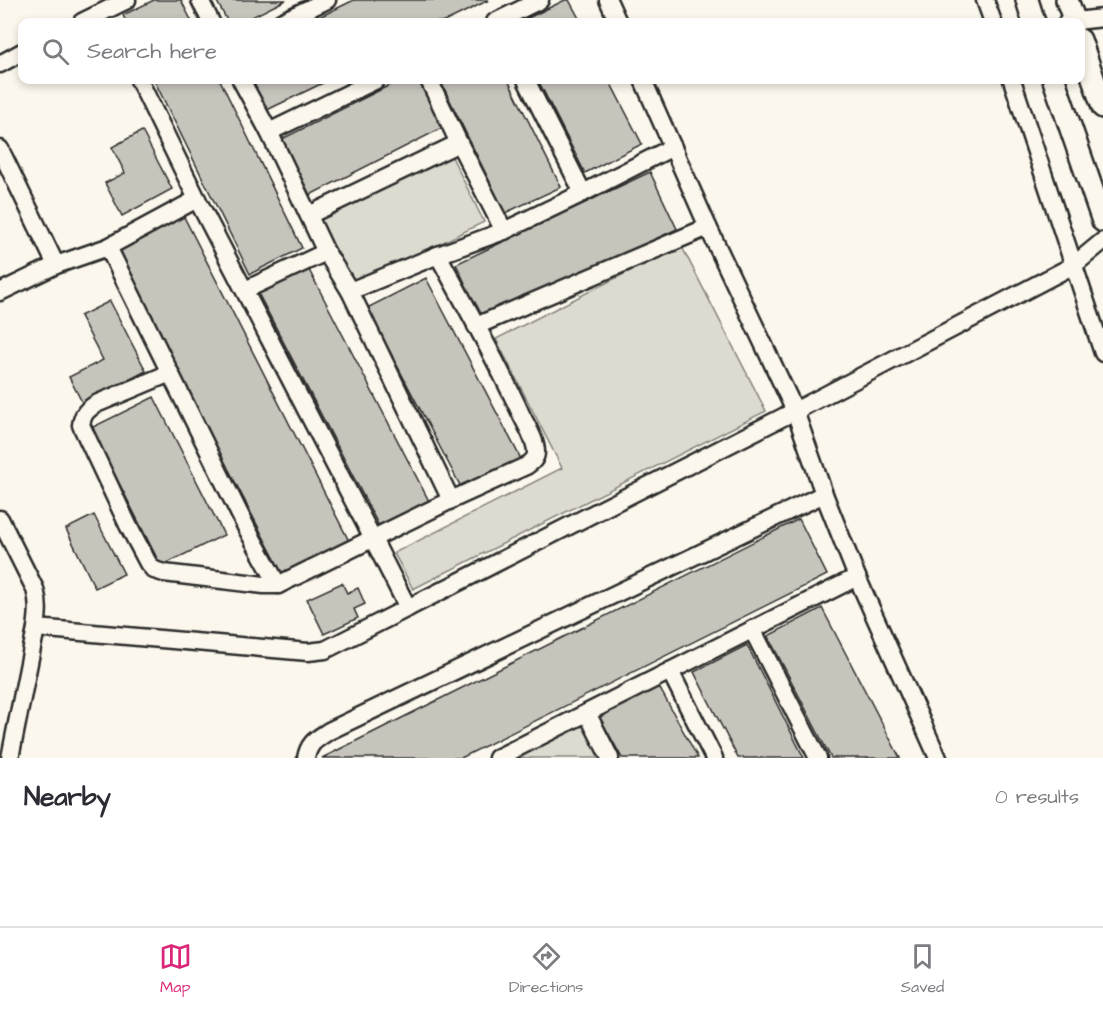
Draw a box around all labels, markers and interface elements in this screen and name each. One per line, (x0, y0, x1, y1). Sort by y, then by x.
search box (18, 18, 1085, 84)
icon: search (39, 35, 72, 68)
text: Search here (87, 36, 217, 67)
text: Nearby (24, 779, 111, 815)
text: 0 results (995, 783, 1079, 811)
tab: Map (159, 940, 192, 998)
tab: Directions (509, 940, 583, 998)
tab: Saved (901, 940, 944, 998)

